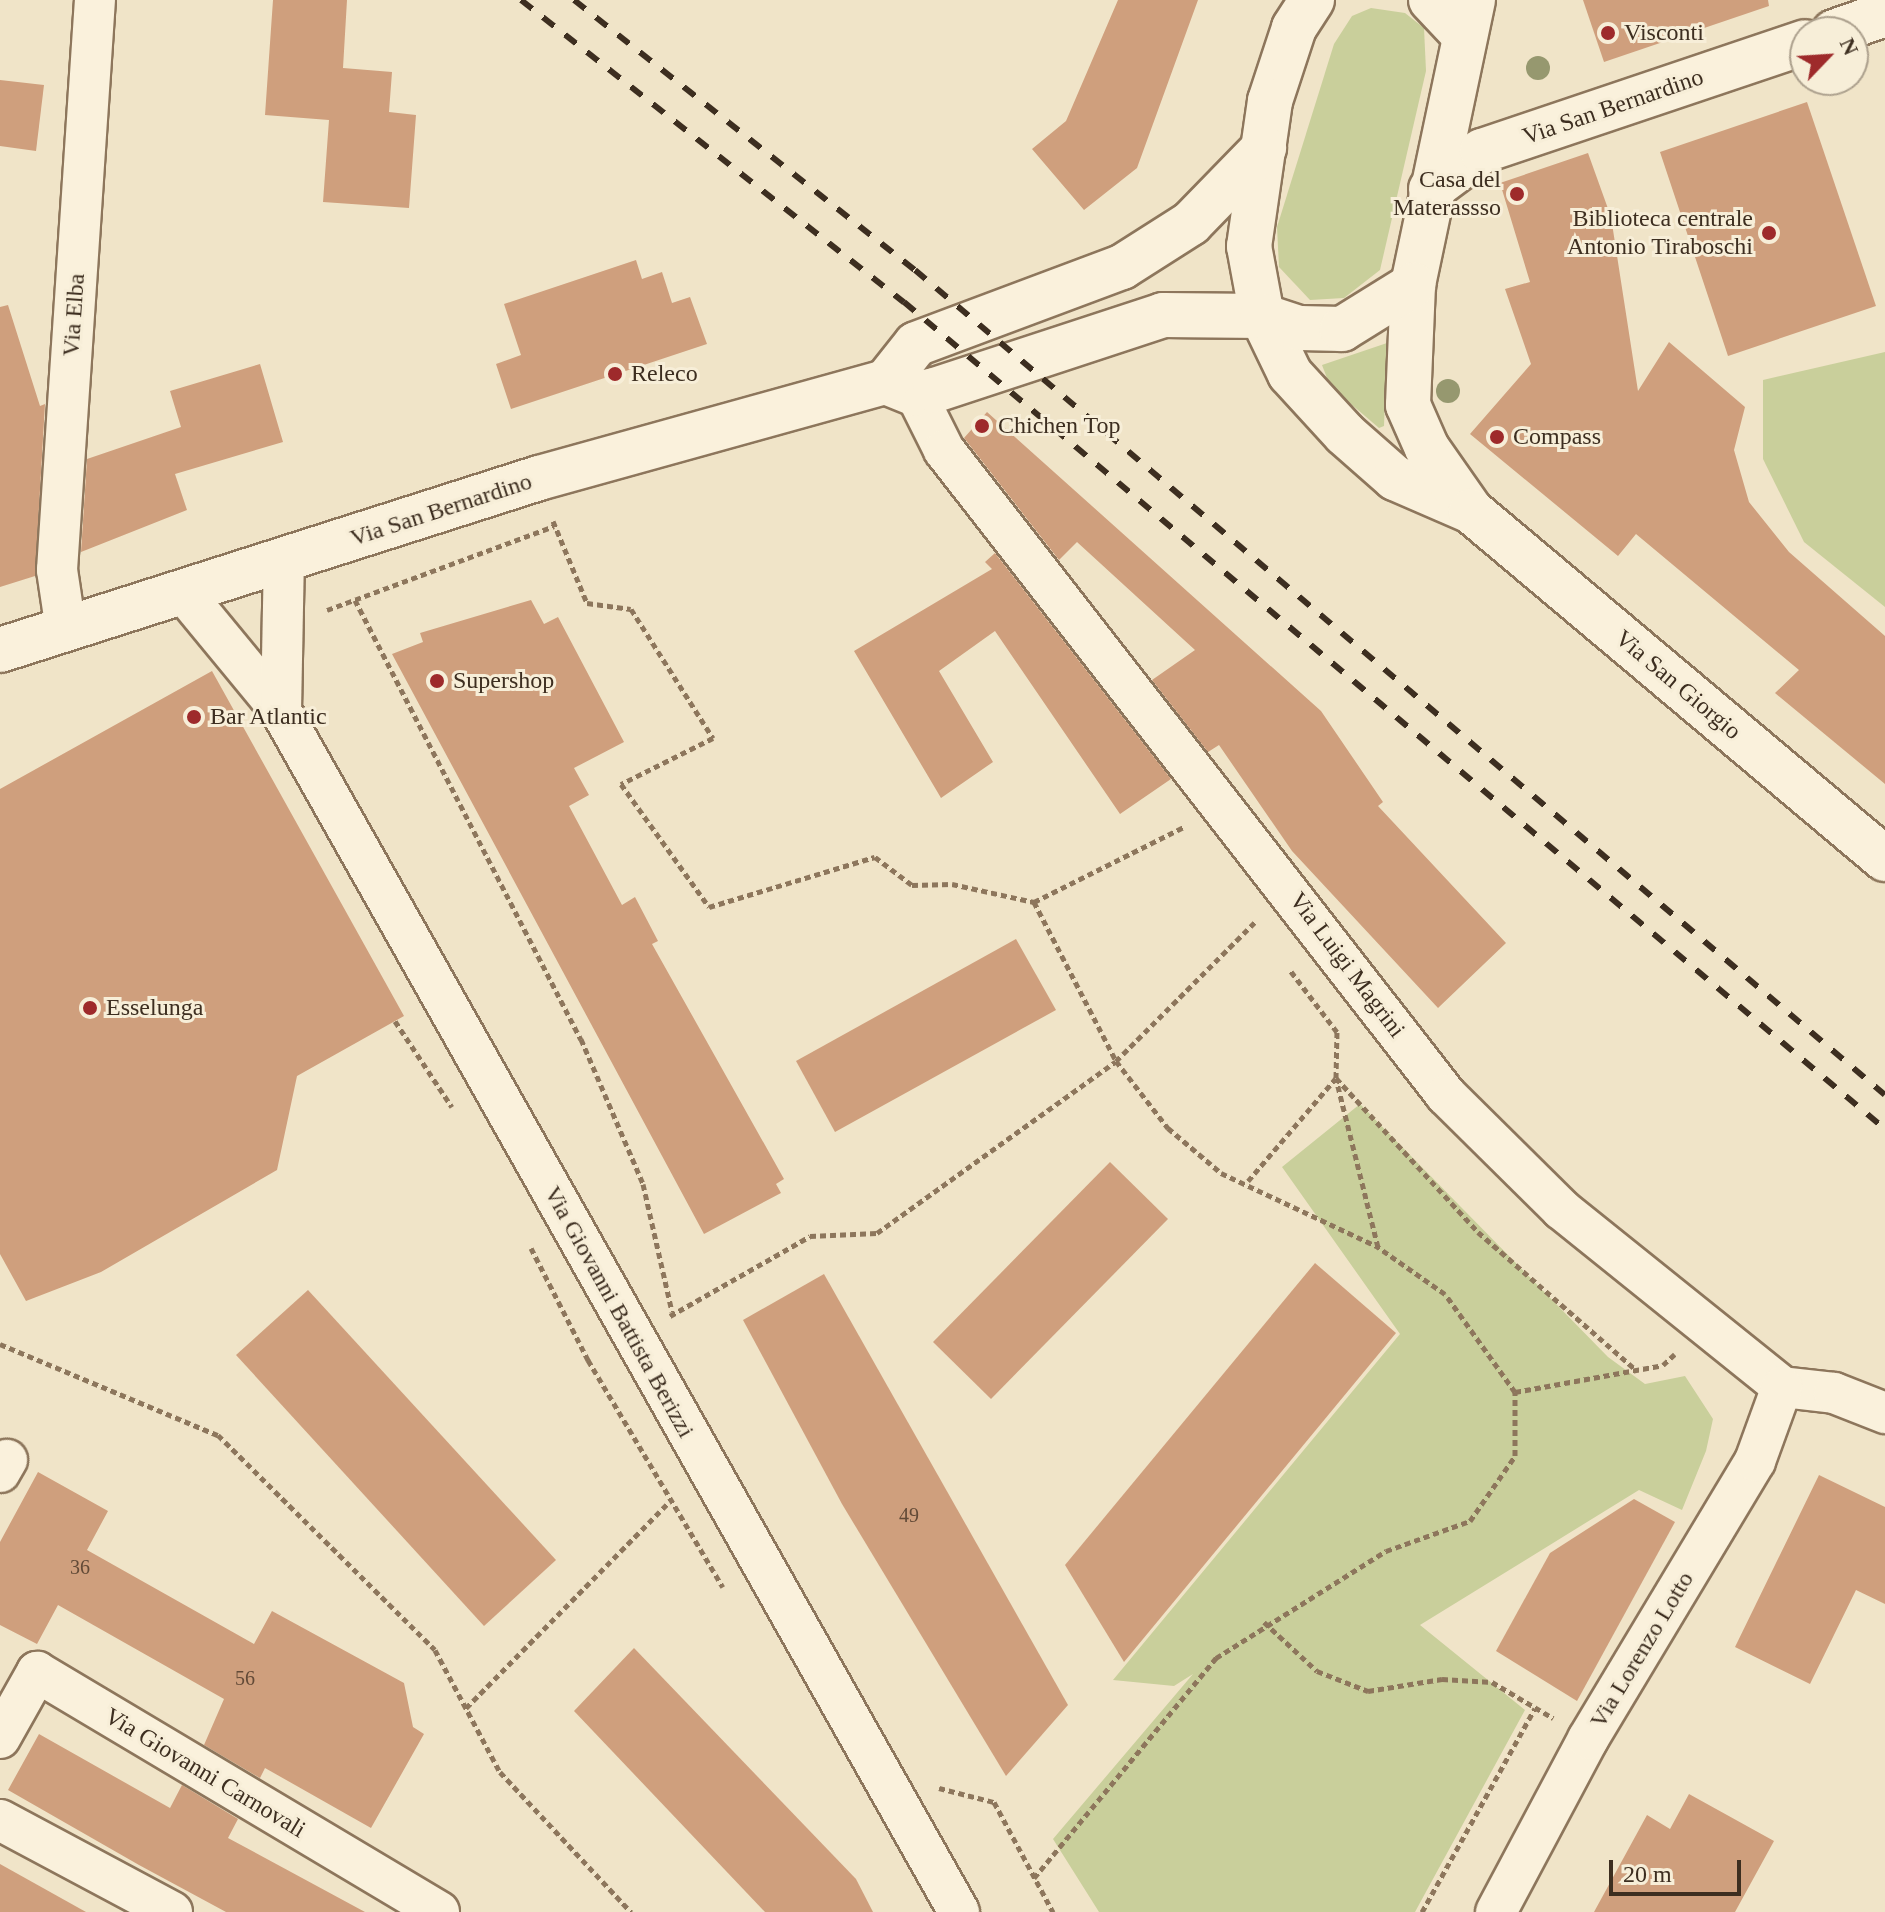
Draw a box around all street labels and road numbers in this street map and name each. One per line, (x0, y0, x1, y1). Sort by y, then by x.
street label: Via San Bernardino (1519, 63, 1707, 151)
street label: Via Elba (57, 273, 91, 357)
street label: Via San Bernardino (347, 467, 535, 553)
street label: Via San Giorgio (1609, 624, 1747, 746)
street label: Via Luigi Magrini (1283, 887, 1411, 1043)
street label: Via Giovanni Battista Berizzi (538, 1181, 700, 1443)
street label: Via Lorenzo Lotto (1584, 1567, 1700, 1733)
street label: Via Giovanni Carnovali (99, 1702, 311, 1844)

